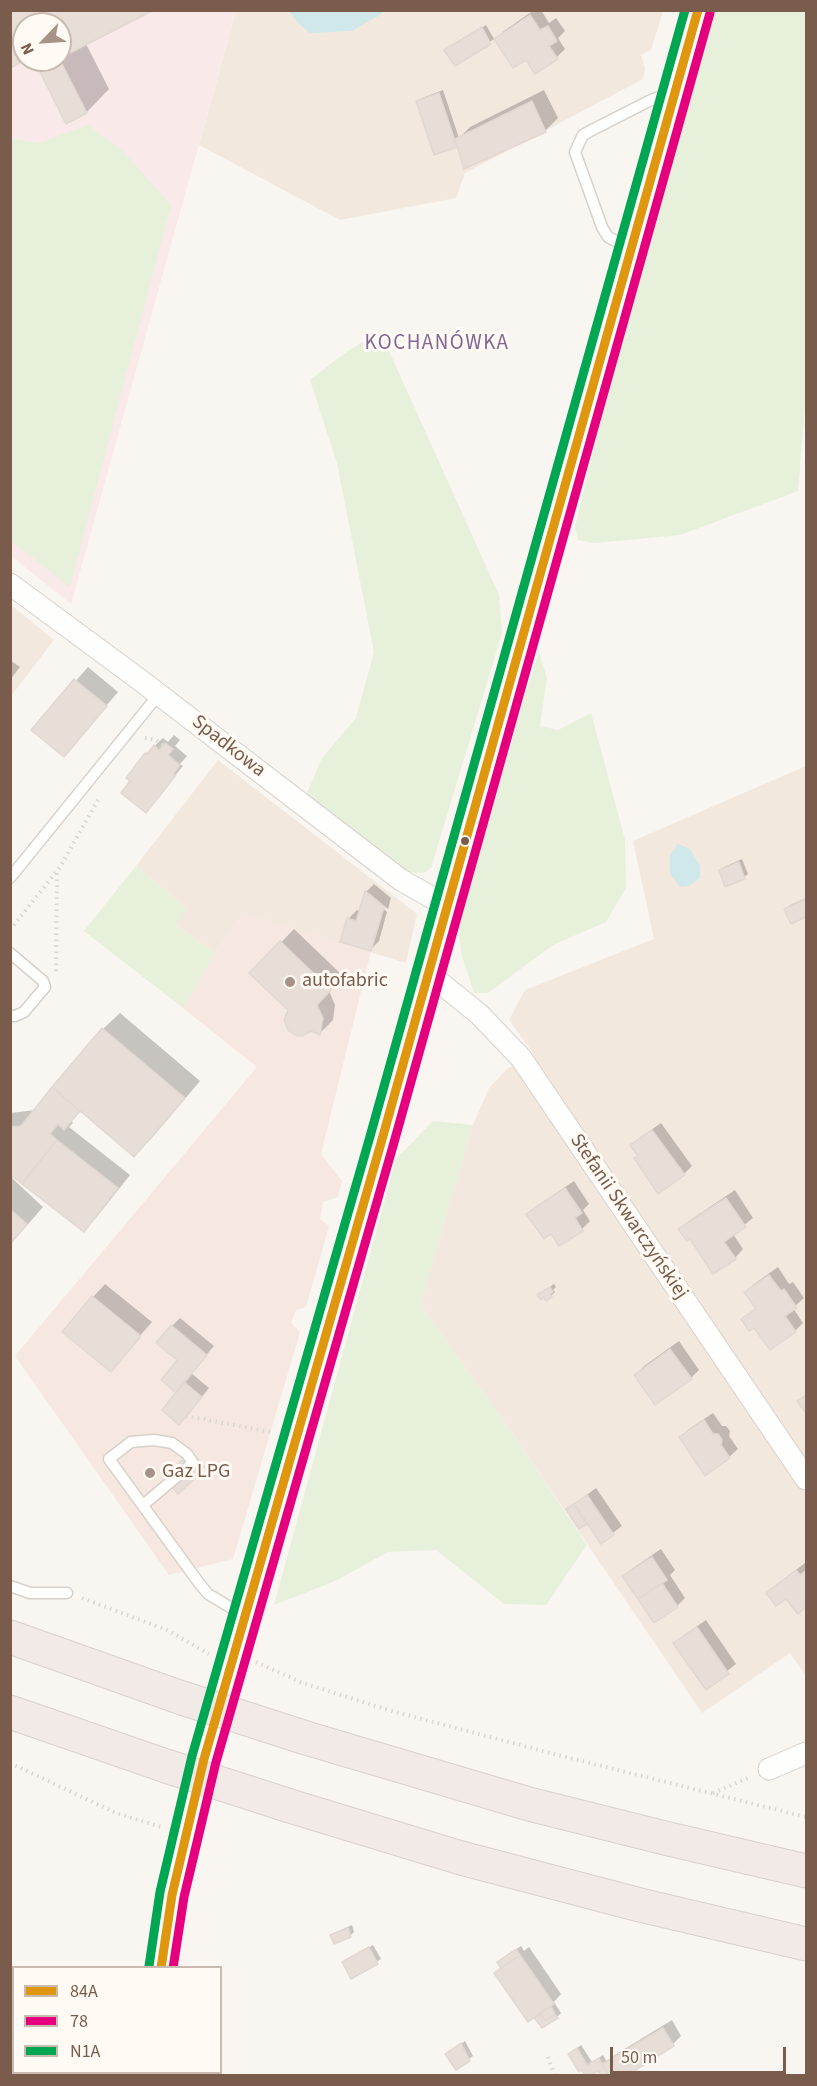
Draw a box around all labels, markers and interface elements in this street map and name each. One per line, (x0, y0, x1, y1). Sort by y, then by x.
north arrow (12, 12, 72, 72)
text: N (15, 39, 40, 58)
district label: KOCHANÓWKA (364, 331, 510, 357)
street label: Spadkowa (186, 711, 270, 783)
unlabelled marker (459, 835, 471, 847)
place label: autofabric (302, 970, 388, 994)
marker: autofabric (283, 975, 297, 989)
street label: Stefanii Skwarczyńskiej (564, 1130, 692, 1304)
place label: Gaz LPG (162, 1461, 230, 1485)
marker: Gaz LPG (143, 1466, 157, 1480)
legend (12, 1966, 222, 2074)
text: 84A (70, 1979, 98, 2004)
text: 78 (70, 2009, 88, 2034)
scale bar (613, 2035, 788, 2073)
text: N1A (70, 2039, 100, 2064)
text: 50 m (621, 2045, 657, 2070)

